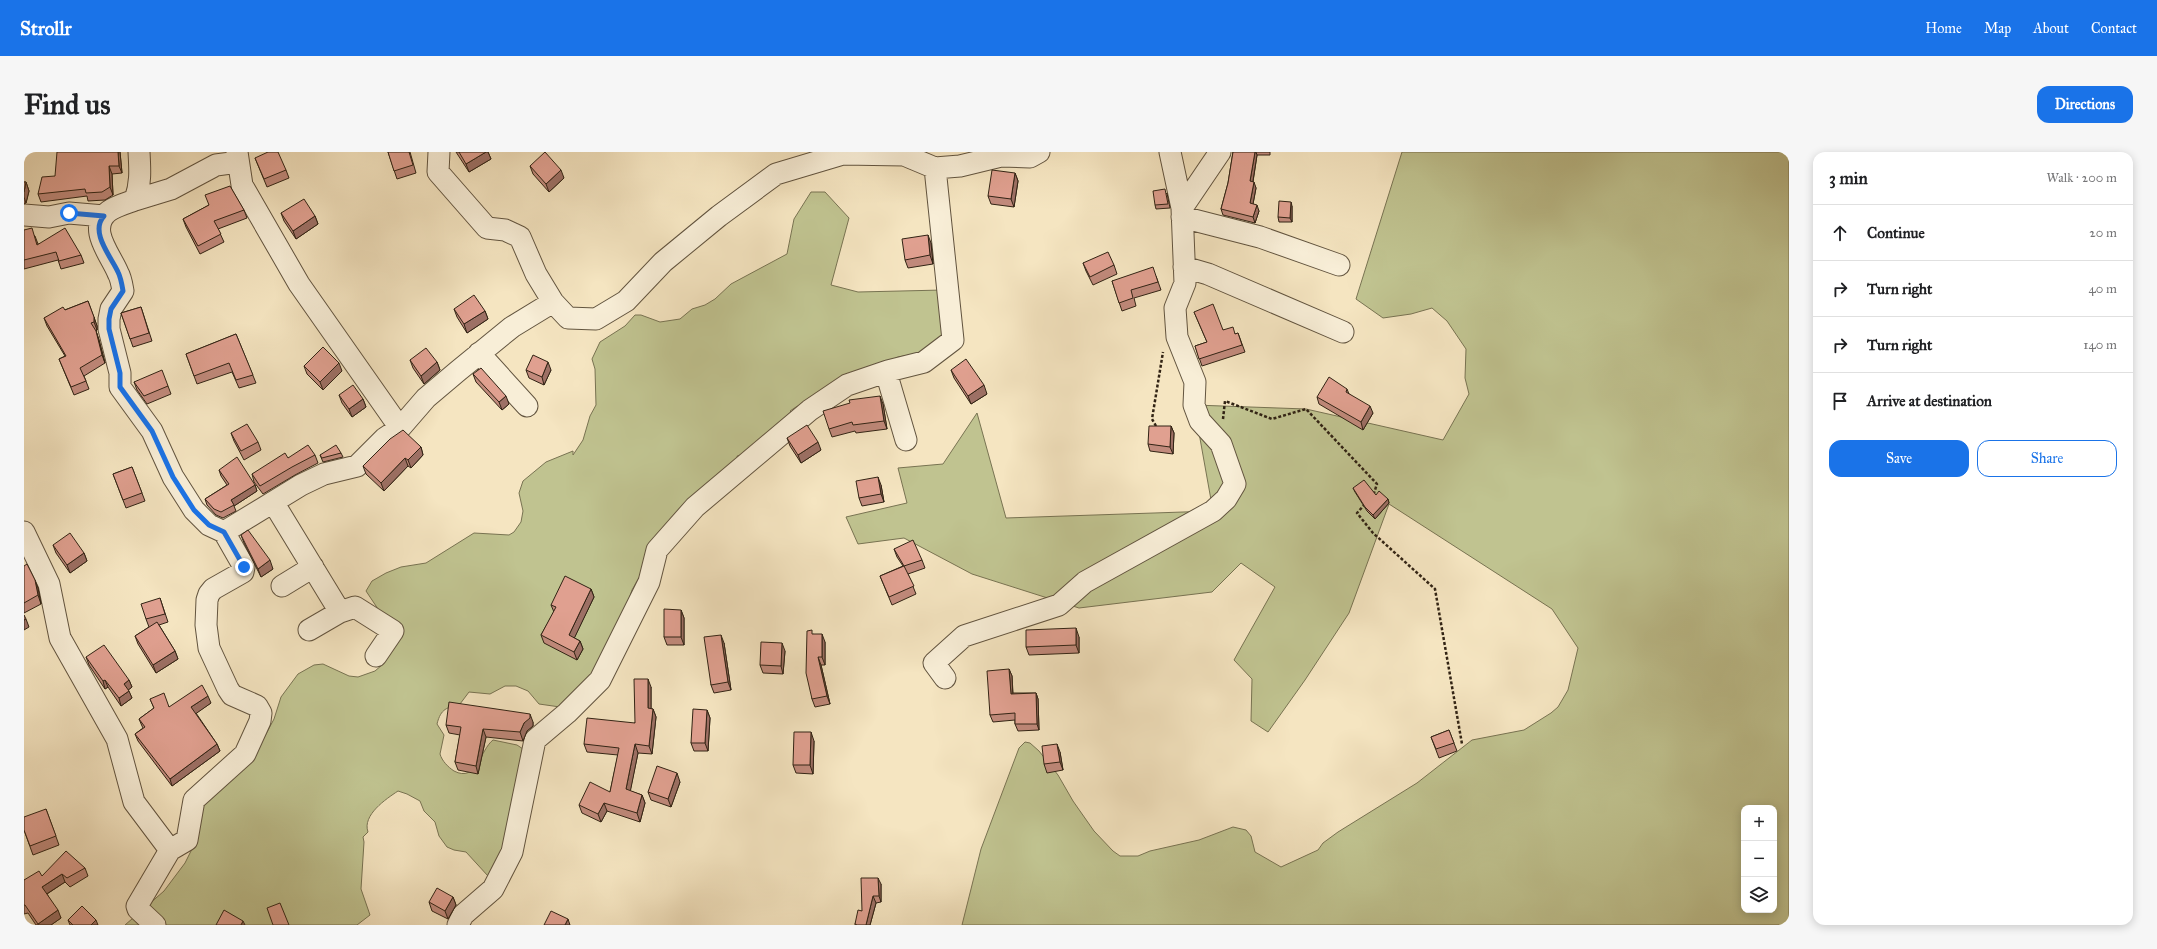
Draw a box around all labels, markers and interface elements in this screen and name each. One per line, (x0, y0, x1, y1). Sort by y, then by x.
text: Strollr (20, 17, 72, 40)
text: Home (1925, 20, 1962, 37)
text: Map (1984, 20, 2011, 37)
text: About (2033, 20, 2069, 37)
text: Contact (2091, 20, 2137, 37)
button: Directions (2037, 86, 2133, 123)
text: Find us (24, 87, 110, 122)
text: 3 min (1829, 168, 1868, 189)
text: Walk · 200 m (2047, 170, 2117, 186)
route start (60, 204, 78, 222)
icon: ahead (1829, 222, 1851, 244)
text: Continue (1867, 224, 1925, 242)
text: 20 m (2089, 225, 2117, 241)
icon: right (1829, 278, 1851, 300)
text: Turn right (1867, 280, 1932, 298)
text: 40 m (2088, 281, 2117, 297)
icon: right (1829, 334, 1851, 356)
text: Turn right (1867, 336, 1932, 354)
text: 140 m (2083, 337, 2117, 353)
icon: arrive (1829, 390, 1851, 412)
text: Arrive at destination (1867, 392, 1992, 410)
button: Save (1829, 440, 1969, 477)
button: Share (1977, 440, 2117, 477)
route end (235, 558, 253, 576)
map controls (1741, 805, 1777, 913)
button: + (1741, 805, 1777, 841)
button: − (1741, 841, 1777, 877)
button: layers (1741, 877, 1777, 913)

